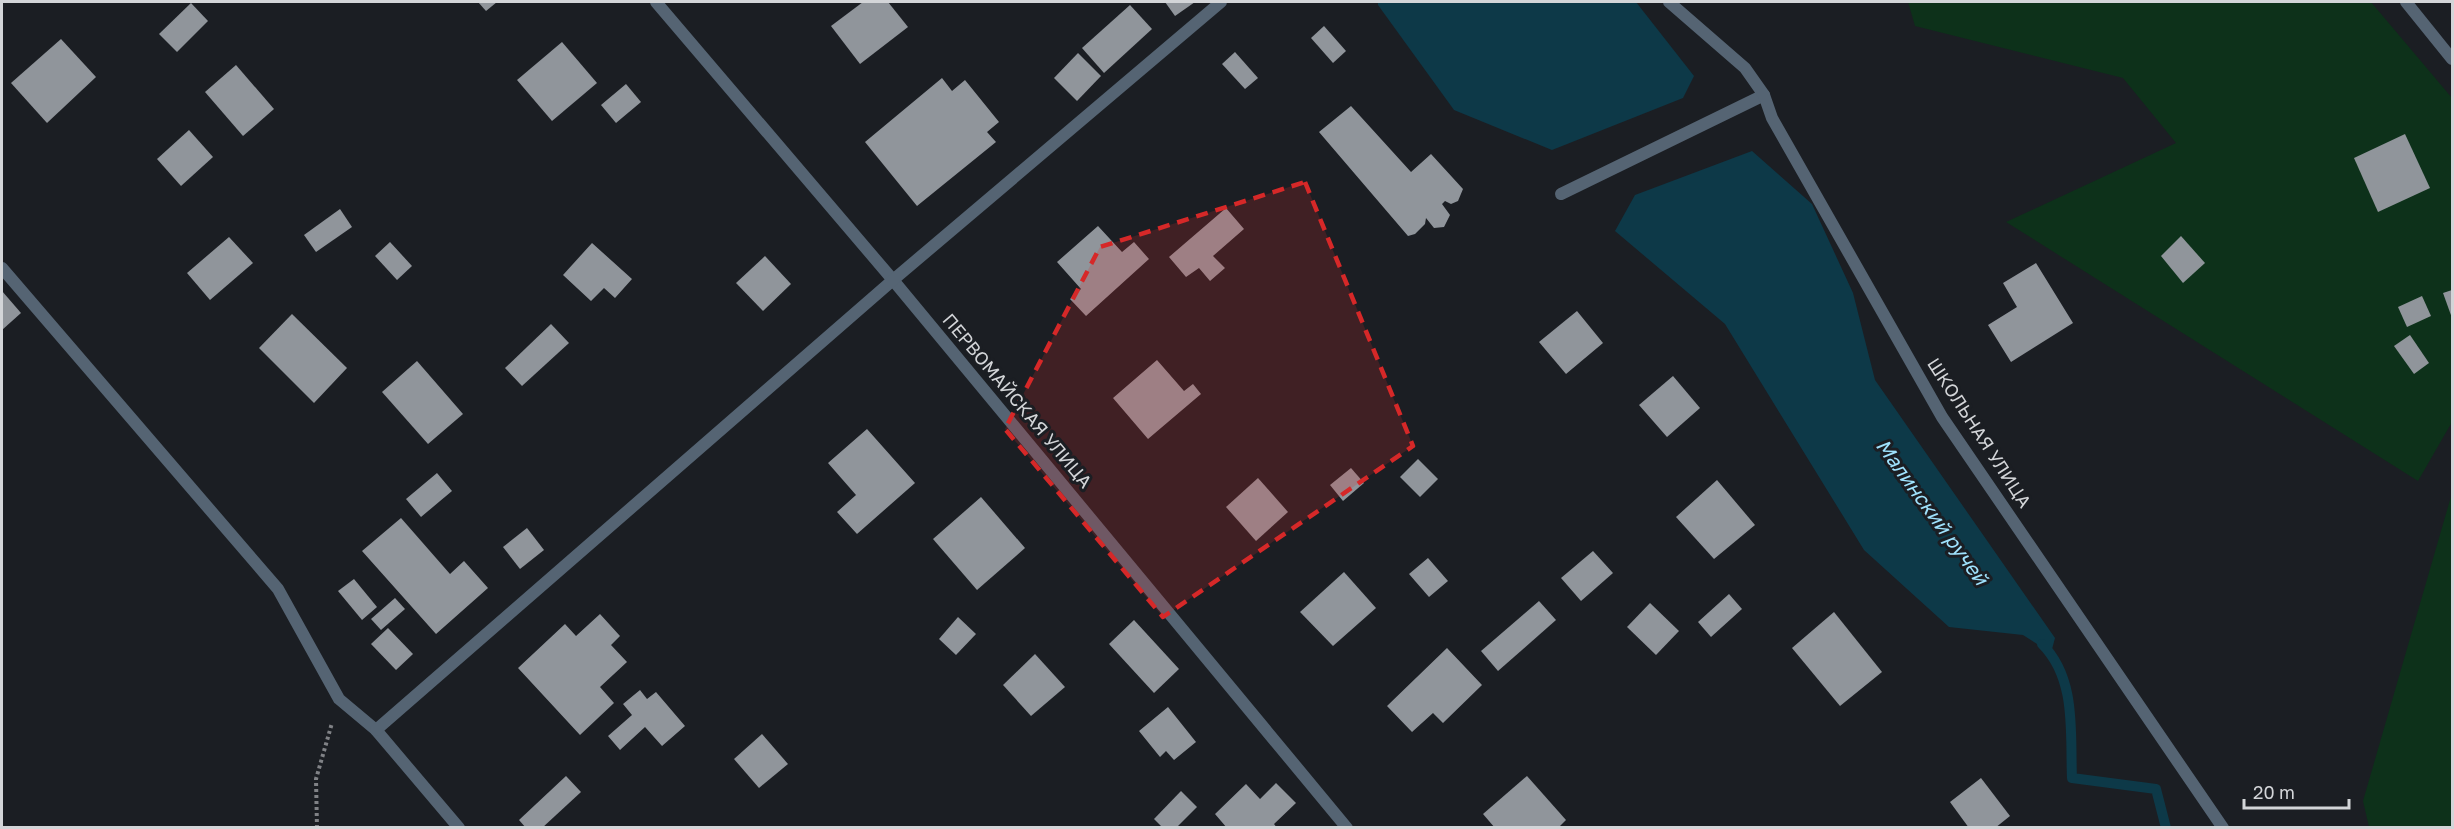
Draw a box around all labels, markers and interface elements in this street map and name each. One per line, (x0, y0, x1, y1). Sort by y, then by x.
street label: ПЕРВОМАЙСКАЯ УЛИЦА (938, 309, 1097, 492)
street label: ШКОЛЬНАЯ УЛИЦА (1923, 353, 2036, 511)
water label: Малинский ручей (1871, 434, 1995, 591)
scale bar (2244, 772, 2349, 810)
text: 20 m (2253, 781, 2295, 803)

